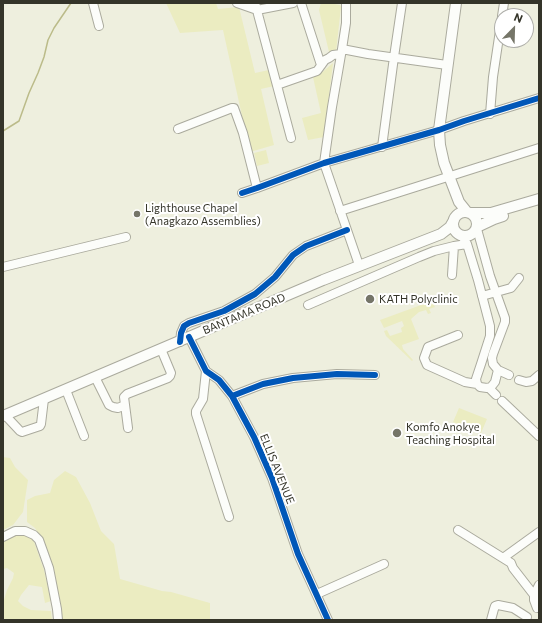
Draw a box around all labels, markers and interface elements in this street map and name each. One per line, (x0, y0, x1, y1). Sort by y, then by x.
north arrow (494, 8, 534, 48)
text: N (512, 10, 525, 25)
place label: Lighthouse Chapel (Anagkazo Assemblies) (145, 201, 261, 227)
marker: Lighthouse Chapel (Anagkazo Assemblies) (132, 209, 142, 219)
street label: BANTAMA ROAD (201, 291, 287, 337)
place label: KATH Polyclinic (379, 292, 458, 306)
marker: KATH Polyclinic (364, 293, 376, 305)
place label: Komfo Anokye Teaching Hospital (406, 420, 495, 446)
marker: Komfo Anokye Teaching Hospital (391, 427, 403, 439)
street label: ELLIS AVENUE (257, 432, 297, 506)

